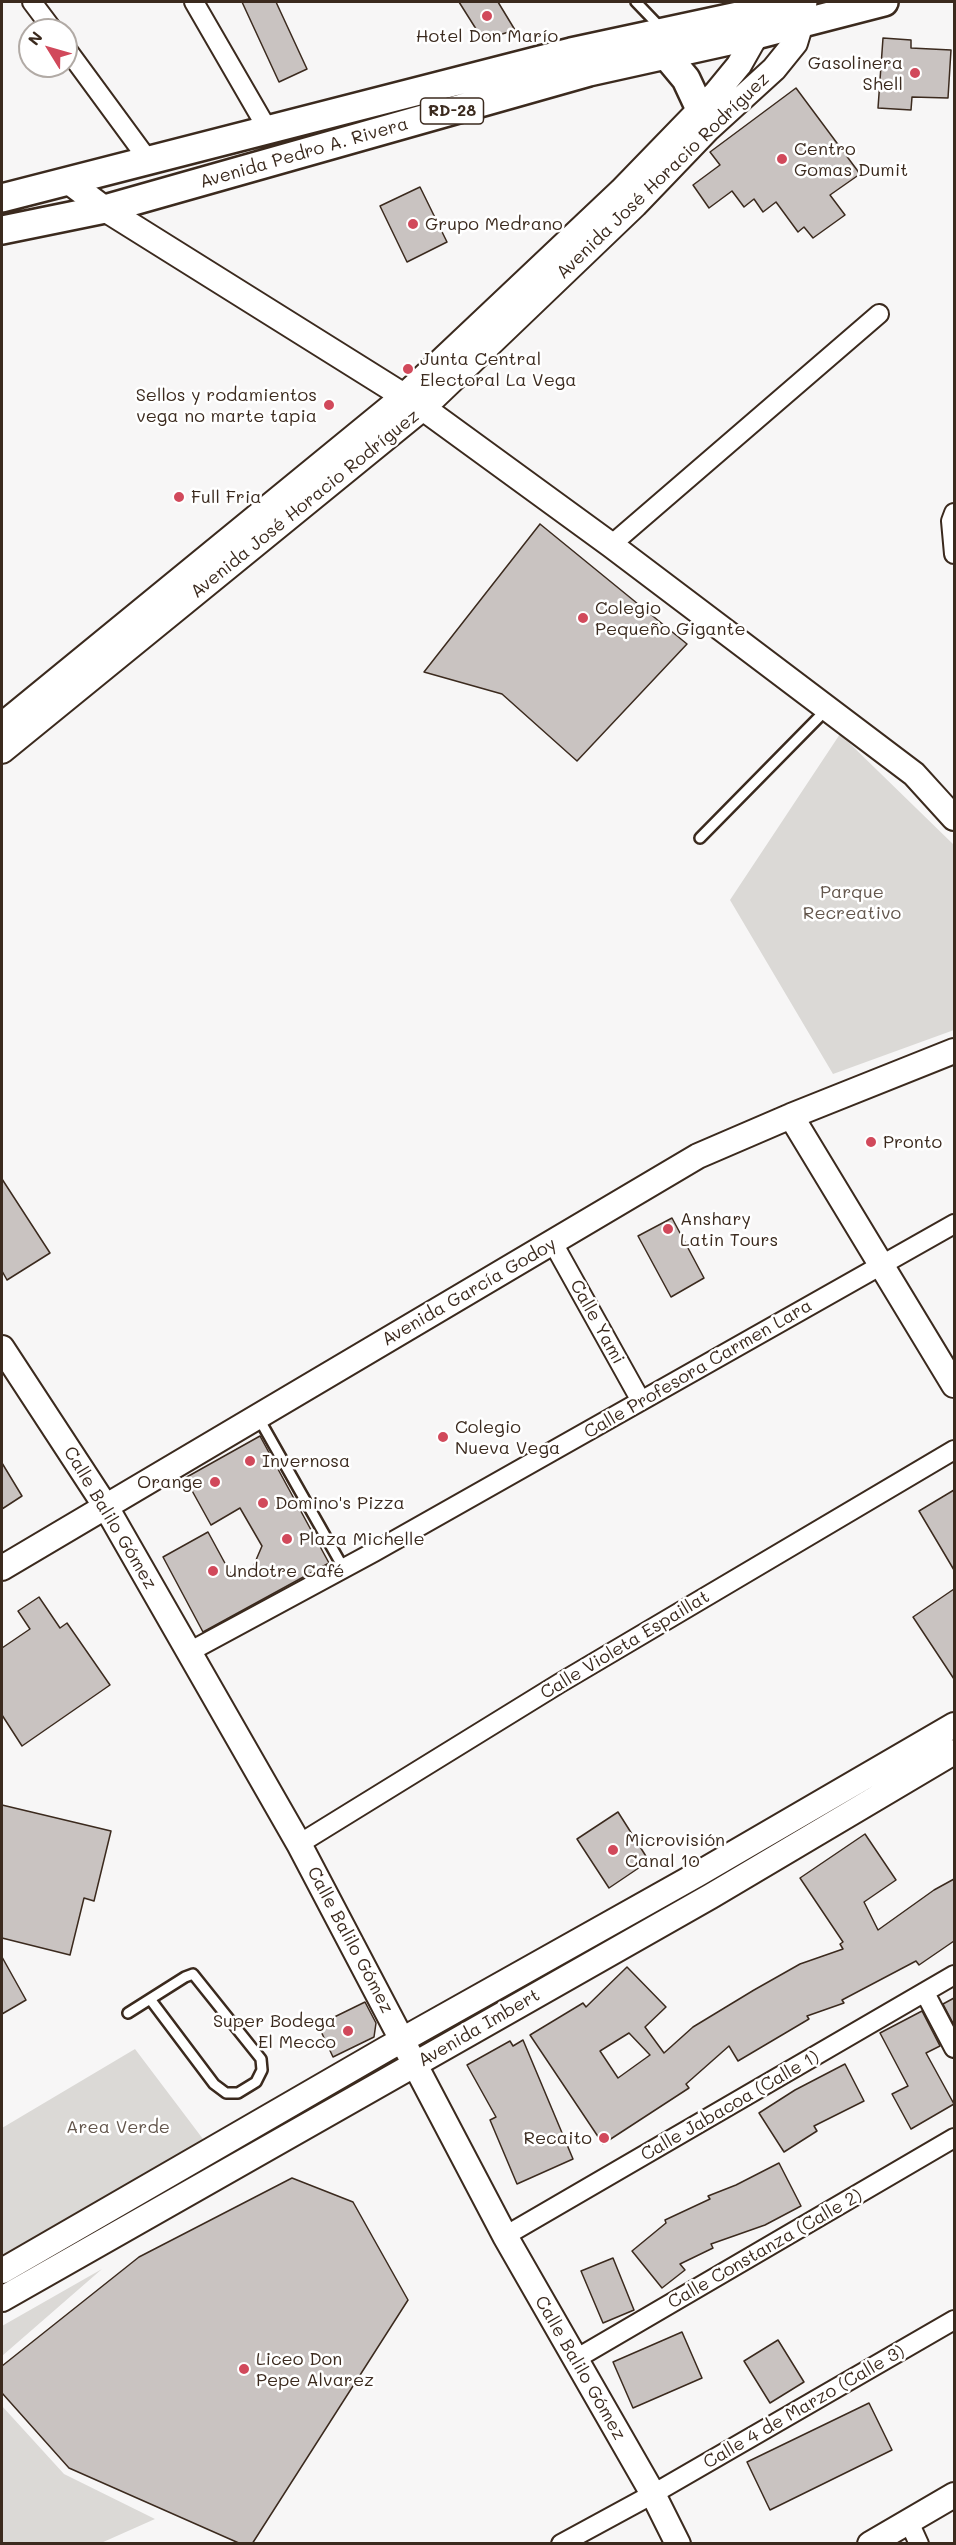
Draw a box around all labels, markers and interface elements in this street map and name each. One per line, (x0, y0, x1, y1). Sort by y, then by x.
marker: Hotel Don Marío (480, 9, 494, 23)
north arrow (18, 18, 78, 78)
place label: Hotel Don Marío (416, 25, 558, 47)
text: N (23, 27, 47, 49)
place label: Gasolinera Shell (808, 52, 903, 94)
marker: Gasolinera Shell (908, 66, 922, 80)
street label: Avenida José Horacio Rodríguez (552, 68, 774, 284)
road number: RD-28 (420, 98, 484, 124)
street label: Avenida Pedro A. Rivera (197, 113, 411, 193)
place label: Centro Gomas Dumit (794, 138, 908, 180)
marker: Centro Gomas Dumit (775, 152, 789, 166)
place label: Grupo Medrano (425, 213, 563, 235)
marker: Grupo Medrano (406, 217, 420, 231)
place label: Junta Central Electoral La Vega (420, 348, 576, 391)
marker: Junta Central Electoral La Vega (401, 362, 415, 376)
place label: Sellos y rodamientos vega no marte tapia (136, 384, 317, 426)
marker: Sellos y rodamientos vega no marte tapia (322, 398, 336, 412)
street label: Avenida José Horacio Rodríguez (187, 405, 423, 603)
place label: Full Fria (191, 486, 262, 508)
marker: Full Fria (172, 490, 186, 504)
place label: Colegio Pequeño Gigante (595, 597, 746, 640)
marker: Colegio Pequeño Gigante (576, 611, 590, 625)
park label: Parque Recreativo (803, 881, 901, 924)
place label: Pronto (883, 1131, 942, 1153)
marker: Pronto (864, 1135, 878, 1149)
place label: Anshary Latin Tours (680, 1208, 778, 1250)
marker: Anshary Latin Tours (661, 1222, 675, 1236)
street label: Avenida García Godoy (378, 1233, 560, 1351)
street label: Calle Yami (565, 1276, 629, 1368)
street label: Calle Profesora Carmen Lara (580, 1295, 816, 1443)
place label: Colegio Nueva Vega (455, 1416, 560, 1458)
marker: Colegio Nueva Vega (436, 1430, 450, 1444)
street label: Calle Balilo Gómez (59, 1443, 161, 1593)
place label: Invernosa (262, 1450, 350, 1472)
marker: Invernosa (243, 1454, 257, 1468)
place label: Orange (137, 1471, 203, 1493)
marker: Orange (208, 1475, 222, 1489)
place label: Domino's Pizza (275, 1492, 405, 1514)
marker: Domino's Pizza (256, 1496, 270, 1510)
place label: Plaza Michelle (299, 1528, 425, 1550)
marker: Plaza Michelle (280, 1532, 294, 1546)
place label: Undotre Café (225, 1560, 344, 1582)
marker: Undotre Café (206, 1564, 220, 1578)
street label: Calle Violeta Espaillat (537, 1586, 713, 1704)
place label: Microvisión Canal 10 (625, 1829, 725, 1872)
marker: Microvisión Canal 10 (606, 1843, 620, 1857)
street label: Calle Balilo Gómez (302, 1863, 398, 2017)
street label: Avenida Imbert (414, 1984, 544, 2072)
place label: Super Bodega El Mecco (213, 2010, 336, 2052)
marker: Super Bodega El Mecco (341, 2024, 355, 2038)
street label: Calle Jabacoa (Calle 1) (637, 2046, 823, 2166)
park label: Area Verde (66, 2116, 170, 2138)
place label: Recaito (523, 2127, 592, 2149)
marker: Recaito (597, 2131, 611, 2145)
street label: Calle Constanza (Calle 2) (664, 2184, 866, 2314)
street label: Calle Balilo Gómez (530, 2292, 630, 2444)
street label: Calle 4 de Marzo (Calle 3) (700, 2341, 908, 2473)
place label: Liceo Don Pepe Alvarez (256, 2348, 374, 2390)
marker: Liceo Don Pepe Alvarez (237, 2362, 251, 2376)

